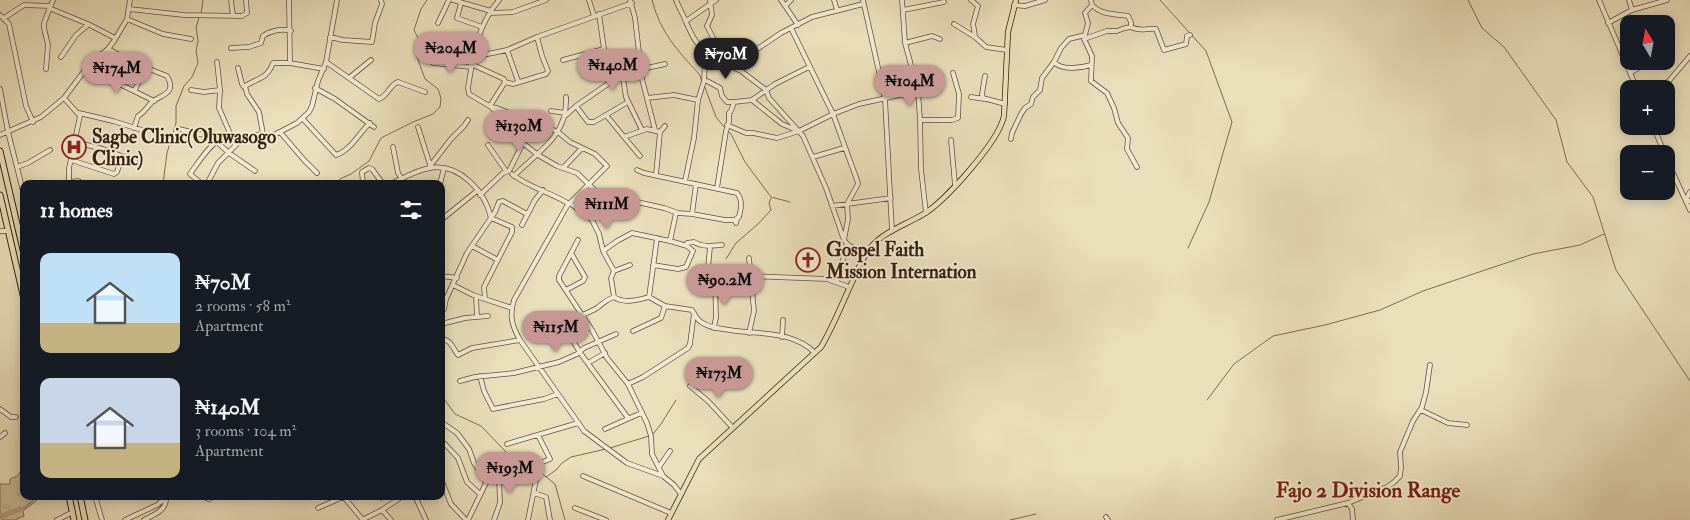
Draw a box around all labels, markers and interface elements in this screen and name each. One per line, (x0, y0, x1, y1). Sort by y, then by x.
north arrow (1620, 15, 1675, 70)
map controls (1620, 15, 1675, 200)
pin: ₦204M (416, 32, 486, 74)
text: ₦204M (425, 38, 477, 58)
pin: ₦70M (696, 38, 756, 80)
text: ₦70M (705, 44, 747, 64)
pin: ₦140M (578, 48, 648, 91)
pin: ₦174M (82, 52, 152, 94)
text: ₦140M (588, 55, 638, 75)
text: ₦174M (93, 58, 141, 78)
pin: ₦104M (875, 64, 945, 107)
text: ₦104M (885, 71, 935, 91)
button: + (1620, 80, 1675, 135)
pin: ₦130M (484, 110, 554, 152)
text: ₦130M (495, 116, 543, 136)
place label: Sagbe Clinic(Oluwasogo Clinic) (92, 125, 276, 171)
hospital icon: Sagbe Clinic(Oluwasogo Clinic) (61, 134, 87, 160)
button: − (1620, 145, 1675, 200)
pin: ₦111M (572, 188, 642, 230)
text: ₦111M (585, 194, 629, 214)
icon: filters (397, 196, 425, 224)
text: 11 homes (40, 197, 113, 224)
place label: Gospel Faith Mission Internation (825, 238, 977, 284)
church icon: Gospel Faith Mission Internation (795, 247, 821, 273)
pin: ₦90.2M (684, 264, 766, 306)
text: ₦70M (195, 269, 251, 296)
text: ₦90.2M (698, 270, 752, 290)
icon: home (80, 273, 140, 333)
text: 2 rooms · 58 m² (195, 296, 290, 316)
pin: ₦115M (521, 310, 591, 353)
text: Apartment (195, 316, 263, 336)
text: ₦115M (533, 317, 579, 337)
pin: ₦173M (684, 356, 754, 399)
text: ₦173M (696, 363, 742, 383)
text: ₦140M (195, 394, 260, 421)
icon: home (80, 398, 140, 458)
text: 3 rooms · 104 m² (195, 421, 296, 441)
text: Apartment (195, 441, 263, 461)
pin: ₦193M (475, 452, 545, 494)
text: ₦193M (486, 458, 534, 478)
district label: Fajo 2 Division Range (1276, 477, 1461, 504)

